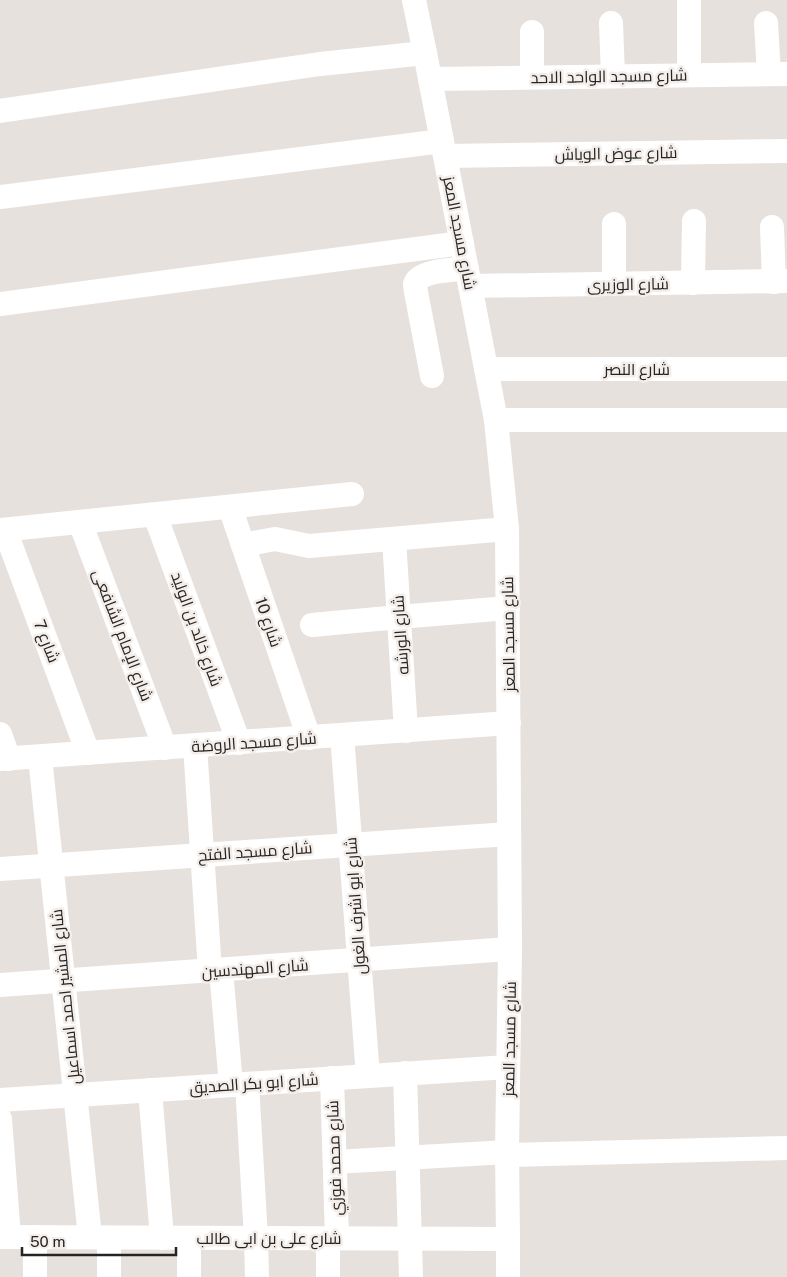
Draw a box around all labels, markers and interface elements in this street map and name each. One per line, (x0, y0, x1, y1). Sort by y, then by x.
street label: شارع مسجد الواحد الاحد (531, 66, 688, 89)
street label: شارع عوض الوياش (554, 143, 678, 166)
street label: شارع مسجد المعز (437, 174, 480, 292)
street label: شارع الوزيرى (587, 274, 669, 297)
street label: شارع النصر (603, 360, 670, 381)
street label: شارع الإمام الشافعى (87, 567, 156, 704)
street label: شارع خالد بن الوليد (165, 569, 226, 690)
street label: شارع مسجد المعز (498, 576, 521, 693)
street label: شارع الورشه (388, 594, 415, 675)
street label: شارع 10 (249, 595, 286, 650)
street label: شارع 7 (28, 617, 63, 666)
street label: شارع مسجد الروضة (191, 729, 317, 758)
street label: شارع ابو اشرف الغول (341, 836, 372, 975)
street label: شارع مسجد الفتح (197, 838, 313, 867)
street label: شارع المشير احمد اسماعيل (47, 908, 86, 1086)
street label: شارع المهندسين (201, 955, 309, 984)
street label: شارع مسجد المعز (499, 981, 522, 1098)
street label: شارع ابو بكر الصديق (189, 1070, 319, 1099)
street label: شارع محمد فوزي (323, 1100, 350, 1216)
scale bar (22, 1224, 176, 1256)
street label: شارع على بن ابى طالب (196, 1229, 342, 1250)
text: 50 m (30, 1233, 65, 1250)

